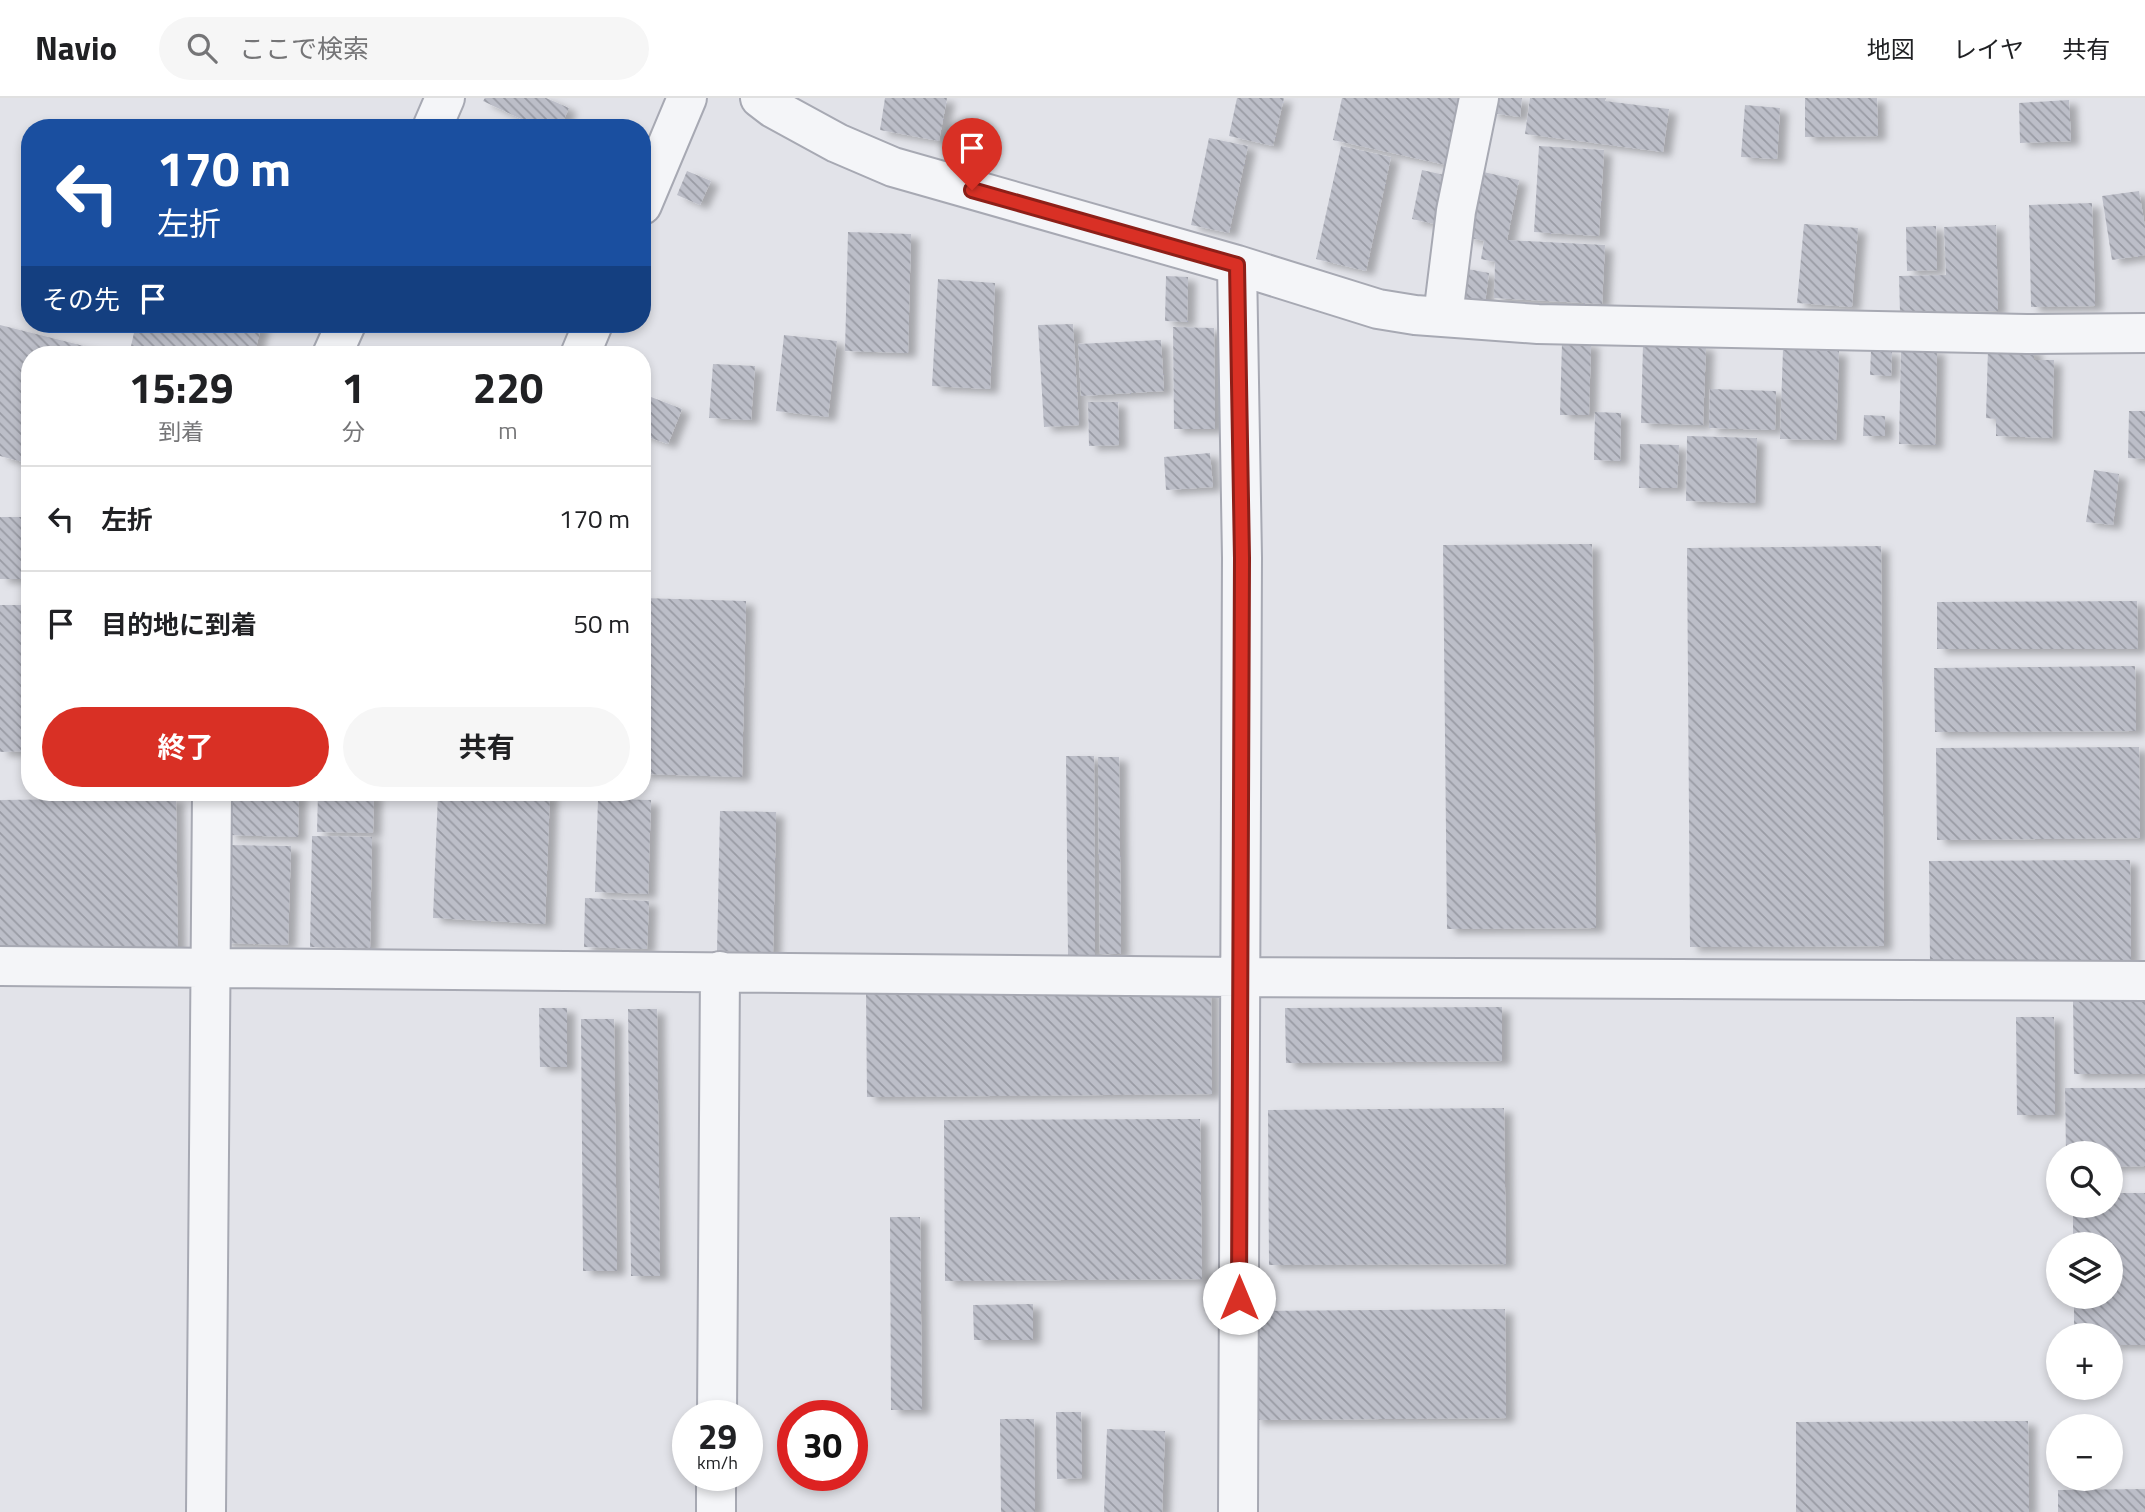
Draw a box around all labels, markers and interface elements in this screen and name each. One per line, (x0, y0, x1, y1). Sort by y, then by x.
search box (159, 17, 649, 80)
text: Navio (35, 23, 117, 73)
icon: search (183, 29, 221, 67)
text: ここで検索 (239, 29, 369, 68)
text: 地図 (1867, 31, 1915, 67)
text: レイヤ (1953, 31, 2024, 67)
text: 共有 (2062, 31, 2110, 67)
pin (942, 118, 1002, 190)
icon: arrive (953, 129, 991, 167)
text: 170 m (157, 130, 291, 205)
icon: left (42, 147, 133, 238)
text: 左折 (157, 199, 221, 247)
text: その先 (42, 280, 120, 319)
icon: arrive (134, 280, 172, 318)
text: 15:29 (129, 355, 234, 419)
text: 1 (341, 355, 365, 419)
text: 220 (473, 355, 543, 419)
text: m (498, 413, 518, 448)
text: 到着 (158, 414, 204, 449)
text: 分 (342, 414, 365, 449)
text: 170 m (559, 499, 630, 538)
icon: left (42, 500, 80, 538)
text: 左折 (101, 500, 153, 539)
text: 50 m (573, 604, 630, 643)
icon: arrive (42, 605, 80, 643)
text: 目的地に到着 (101, 605, 257, 644)
button: 終了 (42, 707, 329, 787)
button: 共有 (343, 707, 630, 787)
map controls (2046, 1141, 2123, 1491)
button: search (2046, 1141, 2123, 1218)
button: layers (2046, 1232, 2123, 1309)
position arrow (1202, 1261, 1276, 1335)
button: + (2046, 1323, 2123, 1400)
speed limit sign: 30 (777, 1400, 868, 1491)
text: 29 (698, 1409, 737, 1463)
button: − (2046, 1414, 2123, 1491)
text: km/h (697, 1449, 738, 1476)

